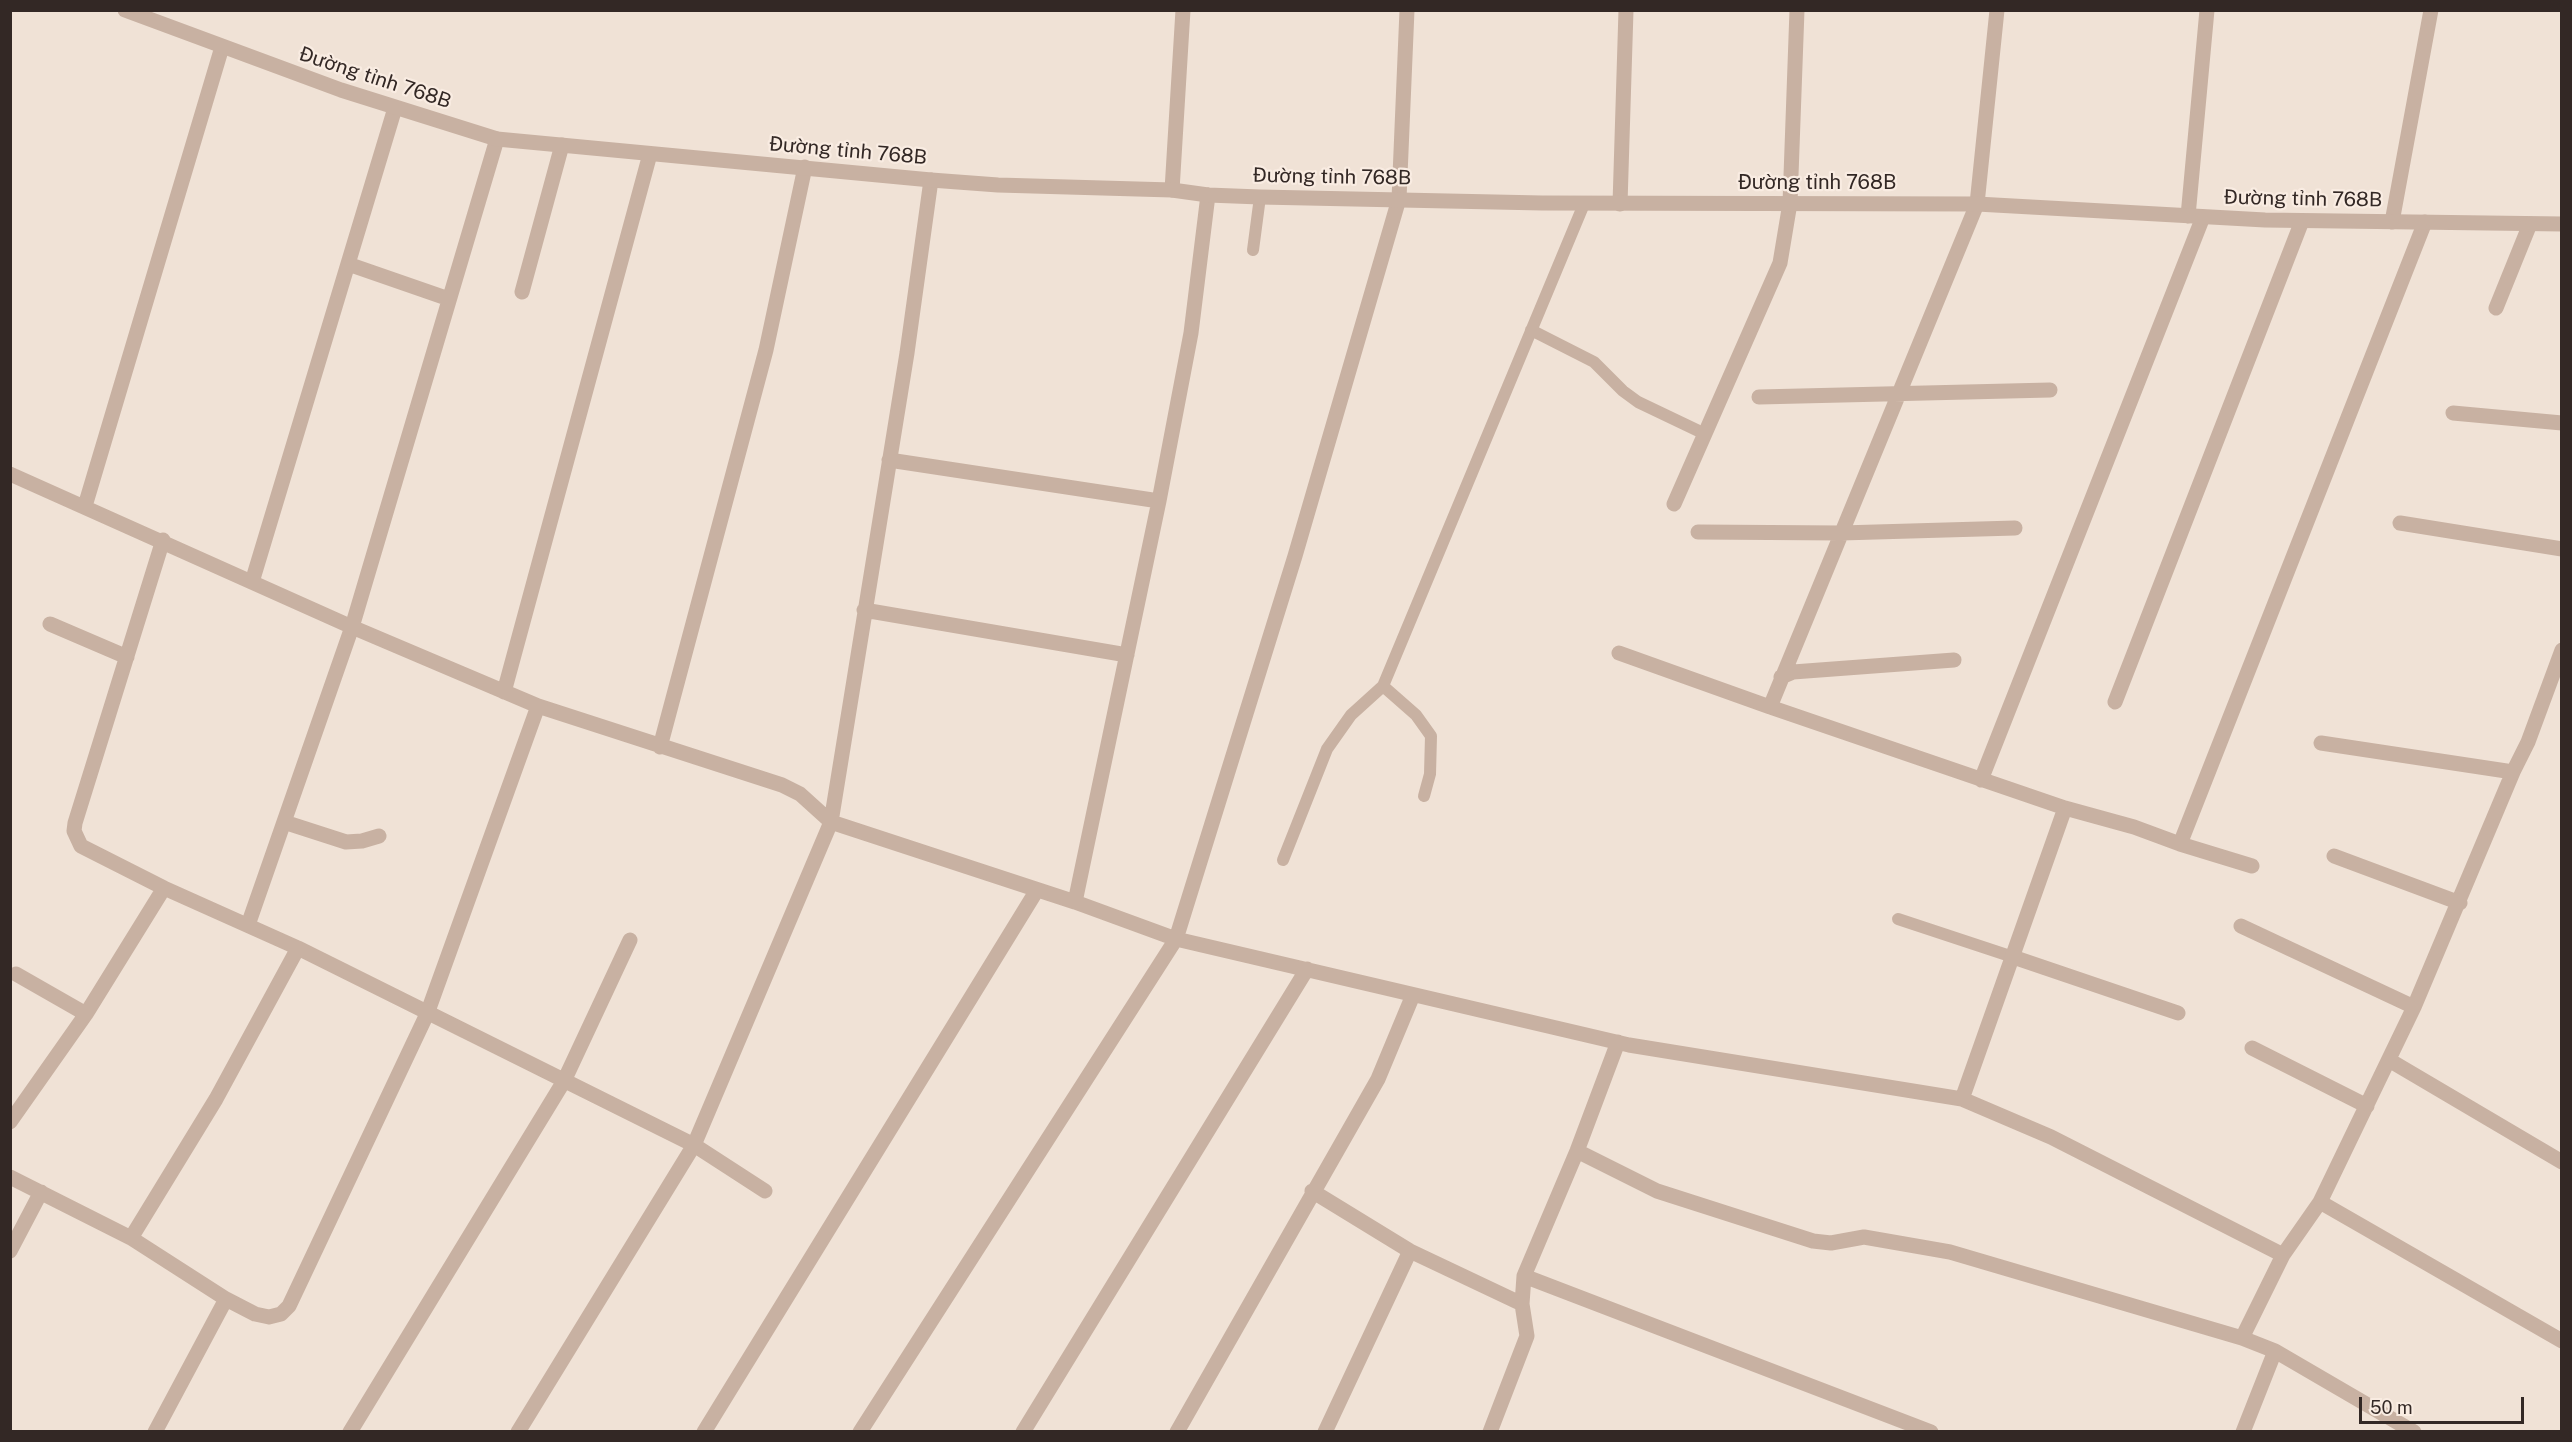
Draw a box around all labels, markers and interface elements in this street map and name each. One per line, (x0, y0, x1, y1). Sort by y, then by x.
street label: Đường tỉnh 768B (296, 42, 454, 114)
street label: Đường tỉnh 768B (768, 132, 928, 170)
street label: Đường tỉnh 768B (1252, 164, 1412, 190)
street label: Đường tỉnh 768B (1738, 171, 1896, 195)
street label: Đường tỉnh 768B (2223, 186, 2383, 212)
scale bar (2362, 1385, 2527, 1423)
text: 50 m (2370, 1397, 2413, 1418)

